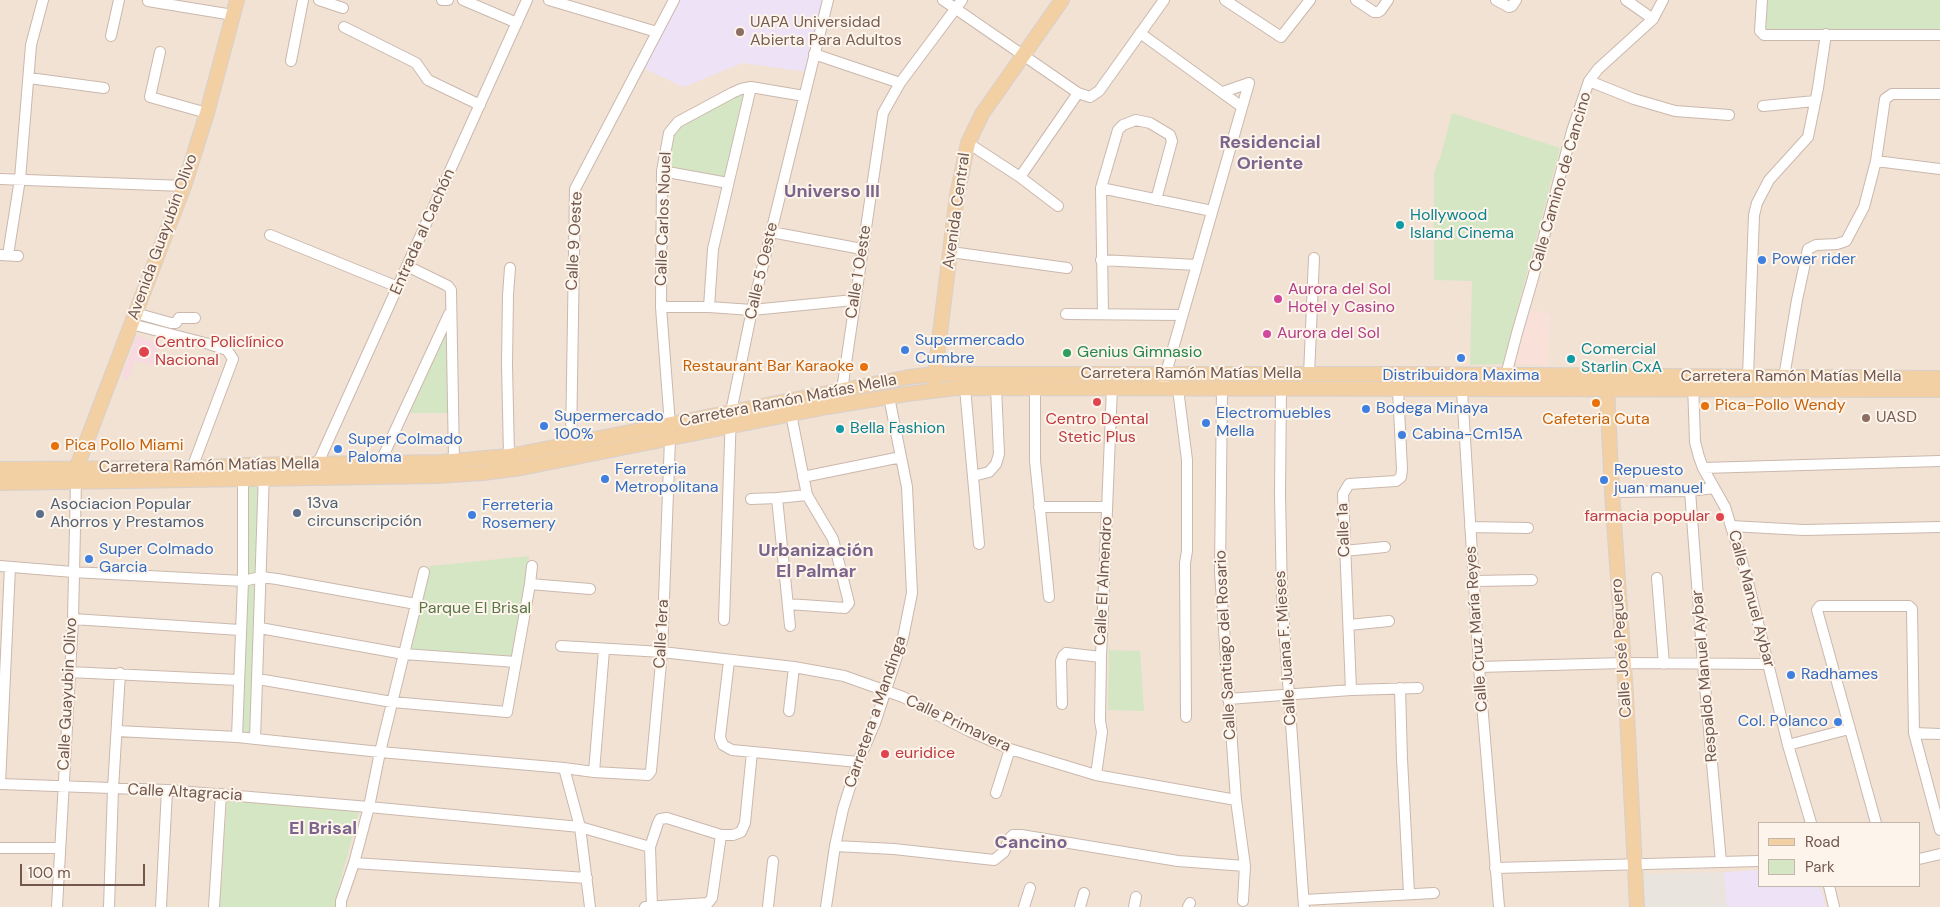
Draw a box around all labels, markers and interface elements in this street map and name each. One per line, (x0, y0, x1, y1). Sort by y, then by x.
place label: UAPA Universidad Abierta Para Adultos (750, 13, 902, 51)
marker: UAPA Universidad Abierta Para Adultos (734, 26, 746, 38)
street label: Calle Camino de Cancino (1526, 90, 1596, 274)
district label: Residencial Oriente (1219, 132, 1321, 174)
street label: Avenida Guayubín Olivo (124, 151, 202, 323)
street label: Calle Carlos Nouel (652, 151, 676, 287)
street label: Avenida Central (939, 152, 975, 270)
street label: Entrada al Cachón (387, 166, 459, 298)
district label: Universo III (784, 181, 880, 203)
street label: Calle 9 Oeste (563, 191, 587, 291)
place label: Hollywood Island Cinema (1410, 206, 1514, 244)
marker: Hollywood Island Cinema (1394, 219, 1406, 231)
street label: Calle 5 Oeste (742, 221, 782, 321)
street label: Calle 1 Oeste (842, 224, 876, 320)
place label: Power rider (1772, 250, 1856, 270)
marker: Power rider (1756, 254, 1768, 266)
place label: Aurora del Sol Hotel y Casino (1288, 280, 1395, 318)
marker: Aurora del Sol Hotel y Casino (1272, 293, 1284, 305)
place label: Aurora del Sol (1277, 324, 1380, 344)
marker: Aurora del Sol (1261, 328, 1273, 340)
place label: Supermercado Cumbre (915, 331, 1025, 369)
place label: Centro Policlínico Nacional (155, 333, 284, 371)
place label: Comercial Starlin CxA (1581, 340, 1662, 378)
place label: Genius Gimnasio (1077, 343, 1202, 363)
marker: Supermercado Cumbre (899, 344, 911, 356)
marker: Centro Policlínico Nacional (137, 345, 151, 359)
marker: Genius Gimnasio (1061, 347, 1073, 359)
marker: Distribuidora Maxima (1455, 352, 1467, 364)
marker: Comercial Starlin CxA (1565, 353, 1577, 365)
place label: Restaurant Bar Karaoke (683, 357, 854, 377)
marker: Restaurant Bar Karaoke (858, 361, 870, 373)
street label: Carretera Ramón Matías Mella (1081, 364, 1301, 384)
place label: Distribuidora Maxima (1383, 366, 1539, 386)
street label: Carretera Ramón Matías Mella (1681, 367, 1901, 387)
street label: Carretera Ramón Matías Mella (678, 371, 898, 431)
marker: Centro Dental Stetic Plus (1091, 396, 1103, 408)
place label: Pica-Pollo Wendy (1715, 396, 1846, 416)
marker: Cafeteria Cuta (1590, 397, 1602, 409)
place label: Bodega Minaya (1376, 399, 1488, 419)
marker: Pica-Pollo Wendy (1699, 400, 1711, 412)
marker: Bodega Minaya (1360, 403, 1372, 415)
place label: Electromuebles Mella (1216, 404, 1331, 442)
place label: Supermercado 100% (554, 407, 664, 445)
place label: UASD (1876, 408, 1917, 428)
place label: Centro Dental Stetic Plus (1045, 410, 1149, 448)
place label: Cafeteria Cuta (1542, 410, 1650, 430)
marker: UASD (1860, 412, 1872, 424)
marker: Electromuebles Mella (1200, 417, 1212, 429)
place label: Bella Fashion (850, 419, 945, 439)
marker: Supermercado 100% (538, 420, 550, 432)
marker: Bella Fashion (834, 423, 846, 435)
place label: Cabina-Cm15A (1412, 425, 1523, 445)
marker: Cabina-Cm15A (1396, 429, 1408, 441)
place label: Super Colmado Paloma (348, 430, 463, 468)
place label: Pica Pollo Miami (65, 436, 184, 456)
marker: Pica Pollo Miami (49, 440, 61, 452)
marker: Super Colmado Paloma (332, 443, 344, 455)
street label: Carretera Ramón Matías Mella (98, 454, 320, 478)
place label: Ferreteria Metropolitana (615, 460, 718, 498)
place label: Repuesto juan manuel (1614, 461, 1703, 499)
marker: Ferreteria Metropolitana (599, 473, 611, 485)
marker: Repuesto juan manuel (1598, 474, 1610, 486)
place label: 13va circunscripción (307, 494, 422, 532)
place label: Asociacion Popular Ahorros y Prestamos (50, 495, 204, 533)
place label: Ferreteria Rosemery (482, 496, 556, 534)
street label: Calle 1a (1333, 503, 1355, 557)
marker: 13va circunscripción (291, 507, 303, 519)
place label: farmacia popular (1584, 507, 1710, 527)
marker: Asociacion Popular Ahorros y Prestamos (34, 508, 46, 520)
marker: Ferreteria Rosemery (466, 509, 478, 521)
marker: farmacia popular (1714, 511, 1726, 523)
street label: Calle El Almendro (1091, 516, 1117, 646)
street label: Calle Manuel Aybar (1723, 528, 1779, 670)
place label: Super Colmado Garcia (99, 540, 214, 578)
district label: Urbanización El Palmar (758, 540, 874, 582)
street label: Calle Cruz María Reyes (1462, 545, 1492, 713)
street label: Calle Santiago del Rosario (1211, 549, 1241, 741)
marker: Super Colmado Garcia (83, 553, 95, 565)
street label: Calle Juana F. Mieses (1271, 570, 1301, 726)
street label: Calle José Peguero (1608, 578, 1636, 718)
street label: Respaldo Manuel Aybar (1688, 589, 1722, 763)
park label: Parque El Brisal (419, 599, 531, 619)
street label: Calle 1era (651, 599, 673, 669)
street label: Calle Guayubin Olivo (54, 617, 82, 771)
street label: Carretera a Mandinga (841, 633, 911, 791)
place label: Radhames (1801, 665, 1878, 685)
marker: Radhames (1785, 669, 1797, 681)
street label: Calle Primavera (902, 691, 1014, 757)
place label: Col. Polanco (1738, 712, 1828, 732)
marker: Col. Polanco (1832, 716, 1844, 728)
place label: euridice (895, 744, 955, 764)
marker: euridice (879, 748, 891, 760)
street label: Calle Altagracia (127, 780, 243, 806)
district label: El Brisal (289, 818, 357, 840)
legend (1758, 822, 1920, 887)
district label: Cancino (995, 832, 1067, 854)
text: Road (1805, 832, 1840, 852)
scale bar (22, 854, 148, 886)
text: Park (1805, 857, 1835, 877)
text: 100 m (28, 863, 71, 883)

